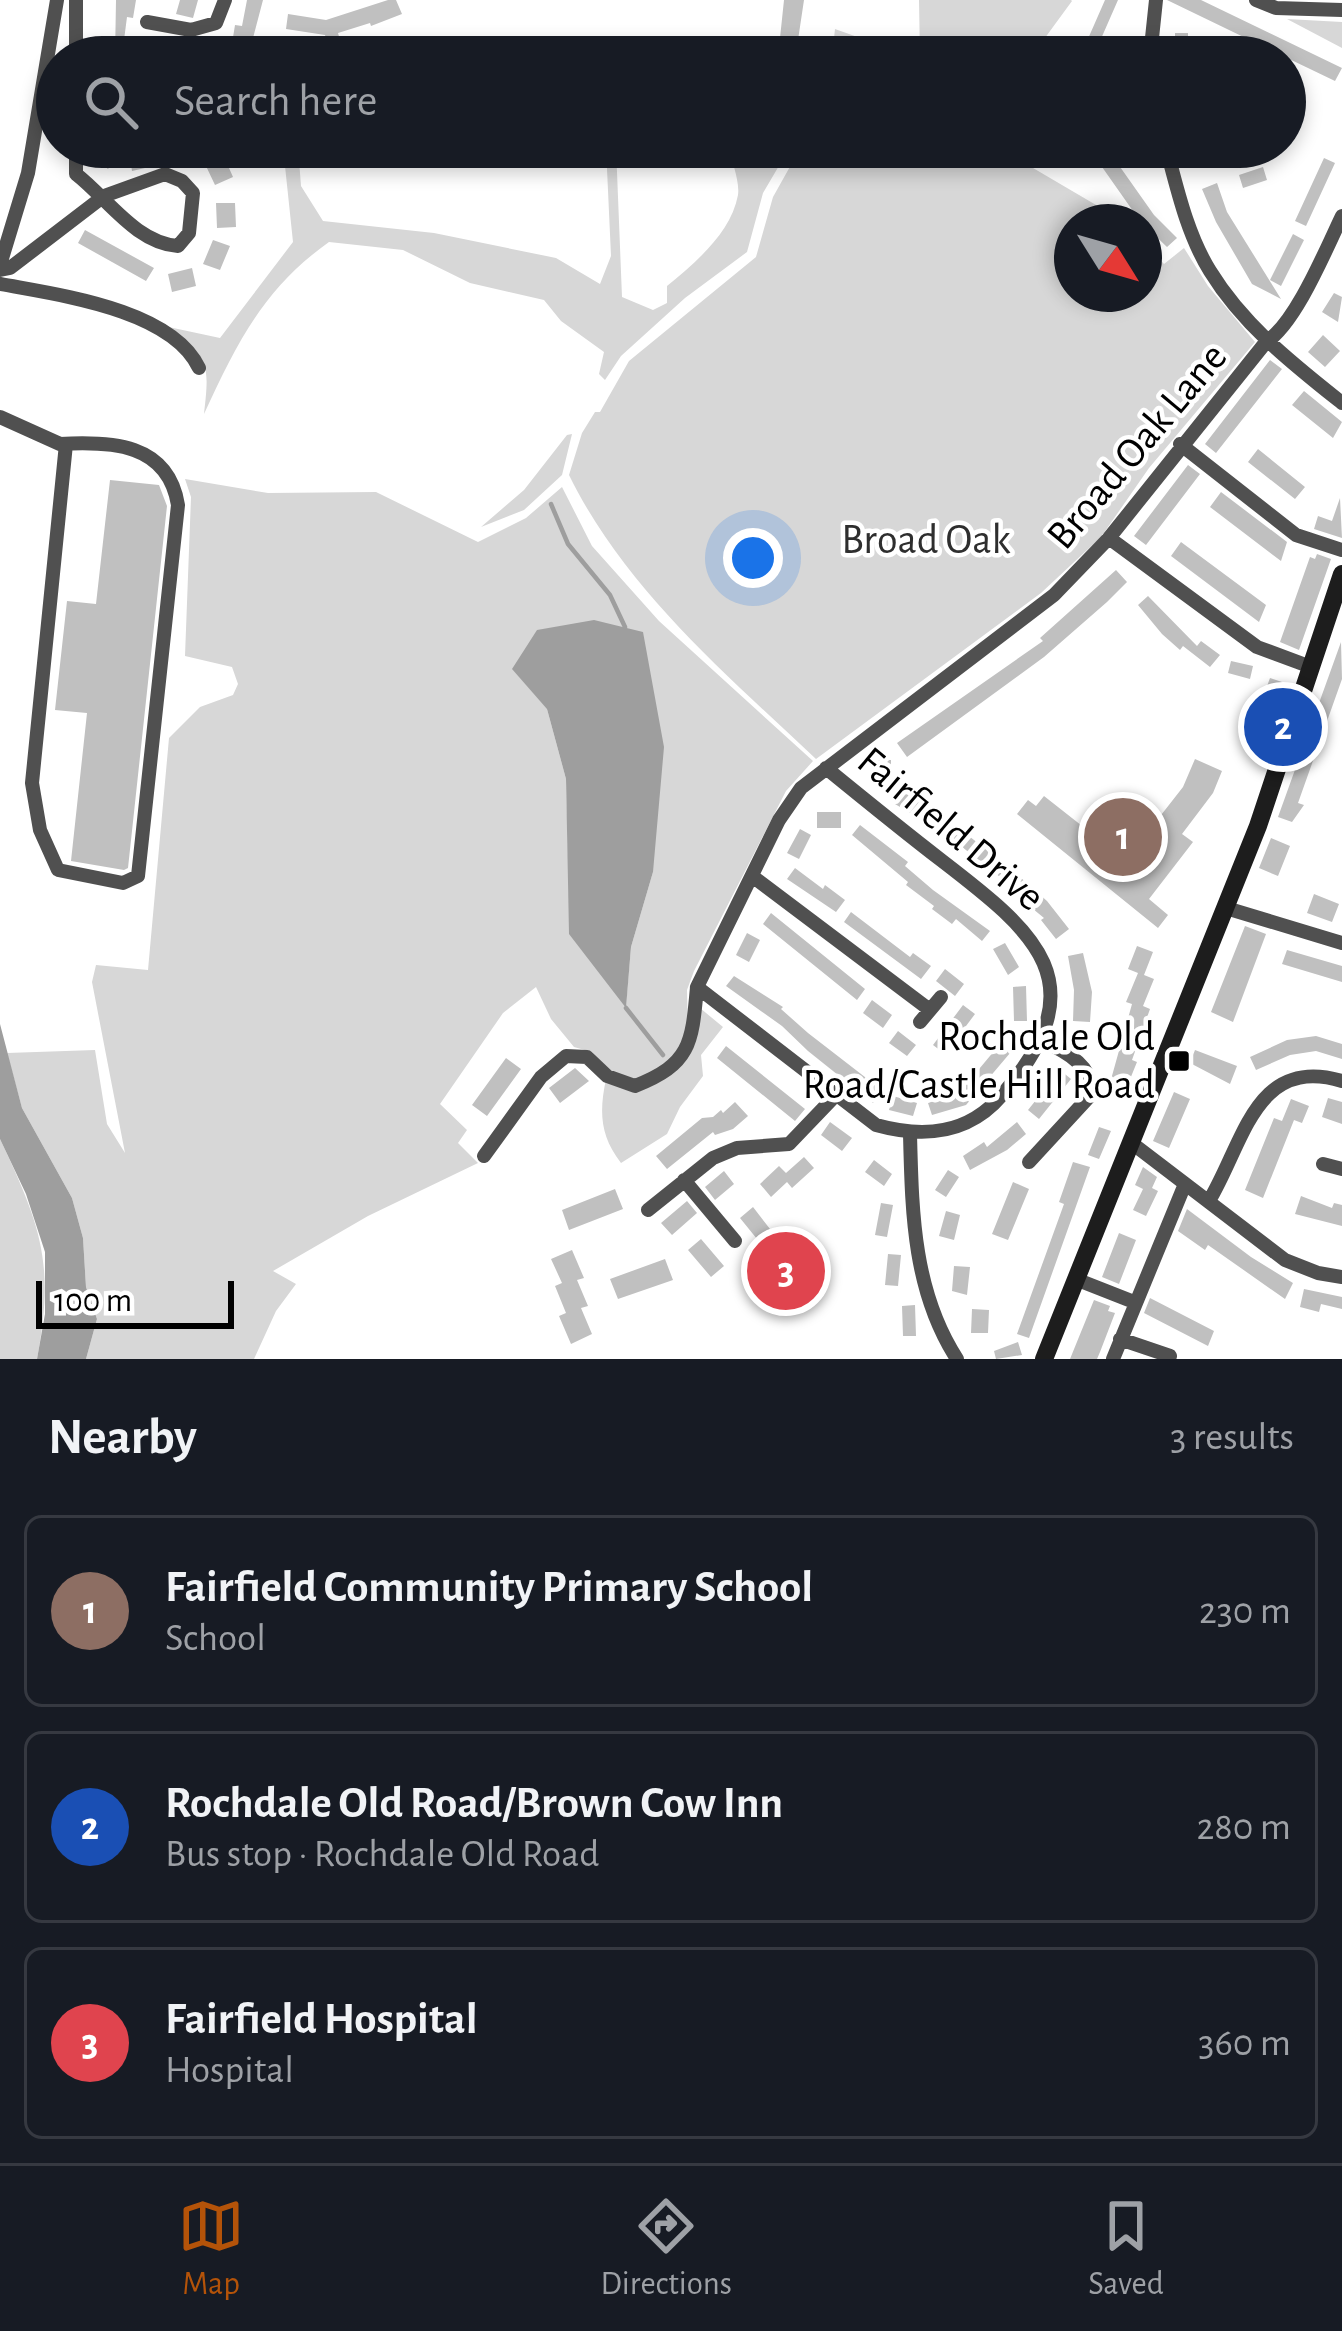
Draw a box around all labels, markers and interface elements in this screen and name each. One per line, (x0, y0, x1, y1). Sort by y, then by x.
search box (36, 36, 1306, 168)
icon: search (78, 69, 144, 135)
text: Search here (174, 79, 377, 124)
north arrow (1054, 204, 1162, 312)
street label: Broad Oak Lane (1039, 335, 1235, 557)
park label: Broad Oak (841, 519, 1011, 561)
your location (723, 528, 783, 588)
pin: 2 (1244, 682, 1322, 772)
street label: Fairfield Drive (850, 739, 1052, 919)
pin: 1 (1084, 792, 1162, 882)
place label: Rochdale Old Road/Castle Hill Road (802, 1016, 1155, 1106)
marker: Rochdale Old Road/Castle Hill Road (1166, 1048, 1192, 1074)
pin: 3 (747, 1226, 825, 1316)
scale bar (36, 1275, 234, 1328)
text: 100 m (54, 1285, 132, 1318)
text: Nearby (48, 1412, 197, 1463)
text: 3 results (1170, 1418, 1294, 1457)
text: Fairfield Community Primary School (165, 1565, 813, 1610)
text: 1 (83, 1592, 97, 1631)
text: 230 m (1199, 1592, 1291, 1631)
text: School (165, 1619, 266, 1658)
text: Rochdale Old Road/Brown Cow Inn (165, 1781, 783, 1826)
text: 2 (81, 1808, 99, 1847)
text: 280 m (1197, 1808, 1291, 1847)
text: Bus stop · Rochdale Old Road (165, 1835, 599, 1874)
text: Fairfield Hospital (165, 1997, 477, 2042)
text: 3 (82, 2024, 98, 2063)
text: 360 m (1198, 2024, 1291, 2063)
text: Hospital (165, 2051, 294, 2090)
tab: Map (178, 2193, 244, 2305)
tab: Directions (600, 2193, 732, 2305)
tab: Saved (1088, 2193, 1164, 2305)

